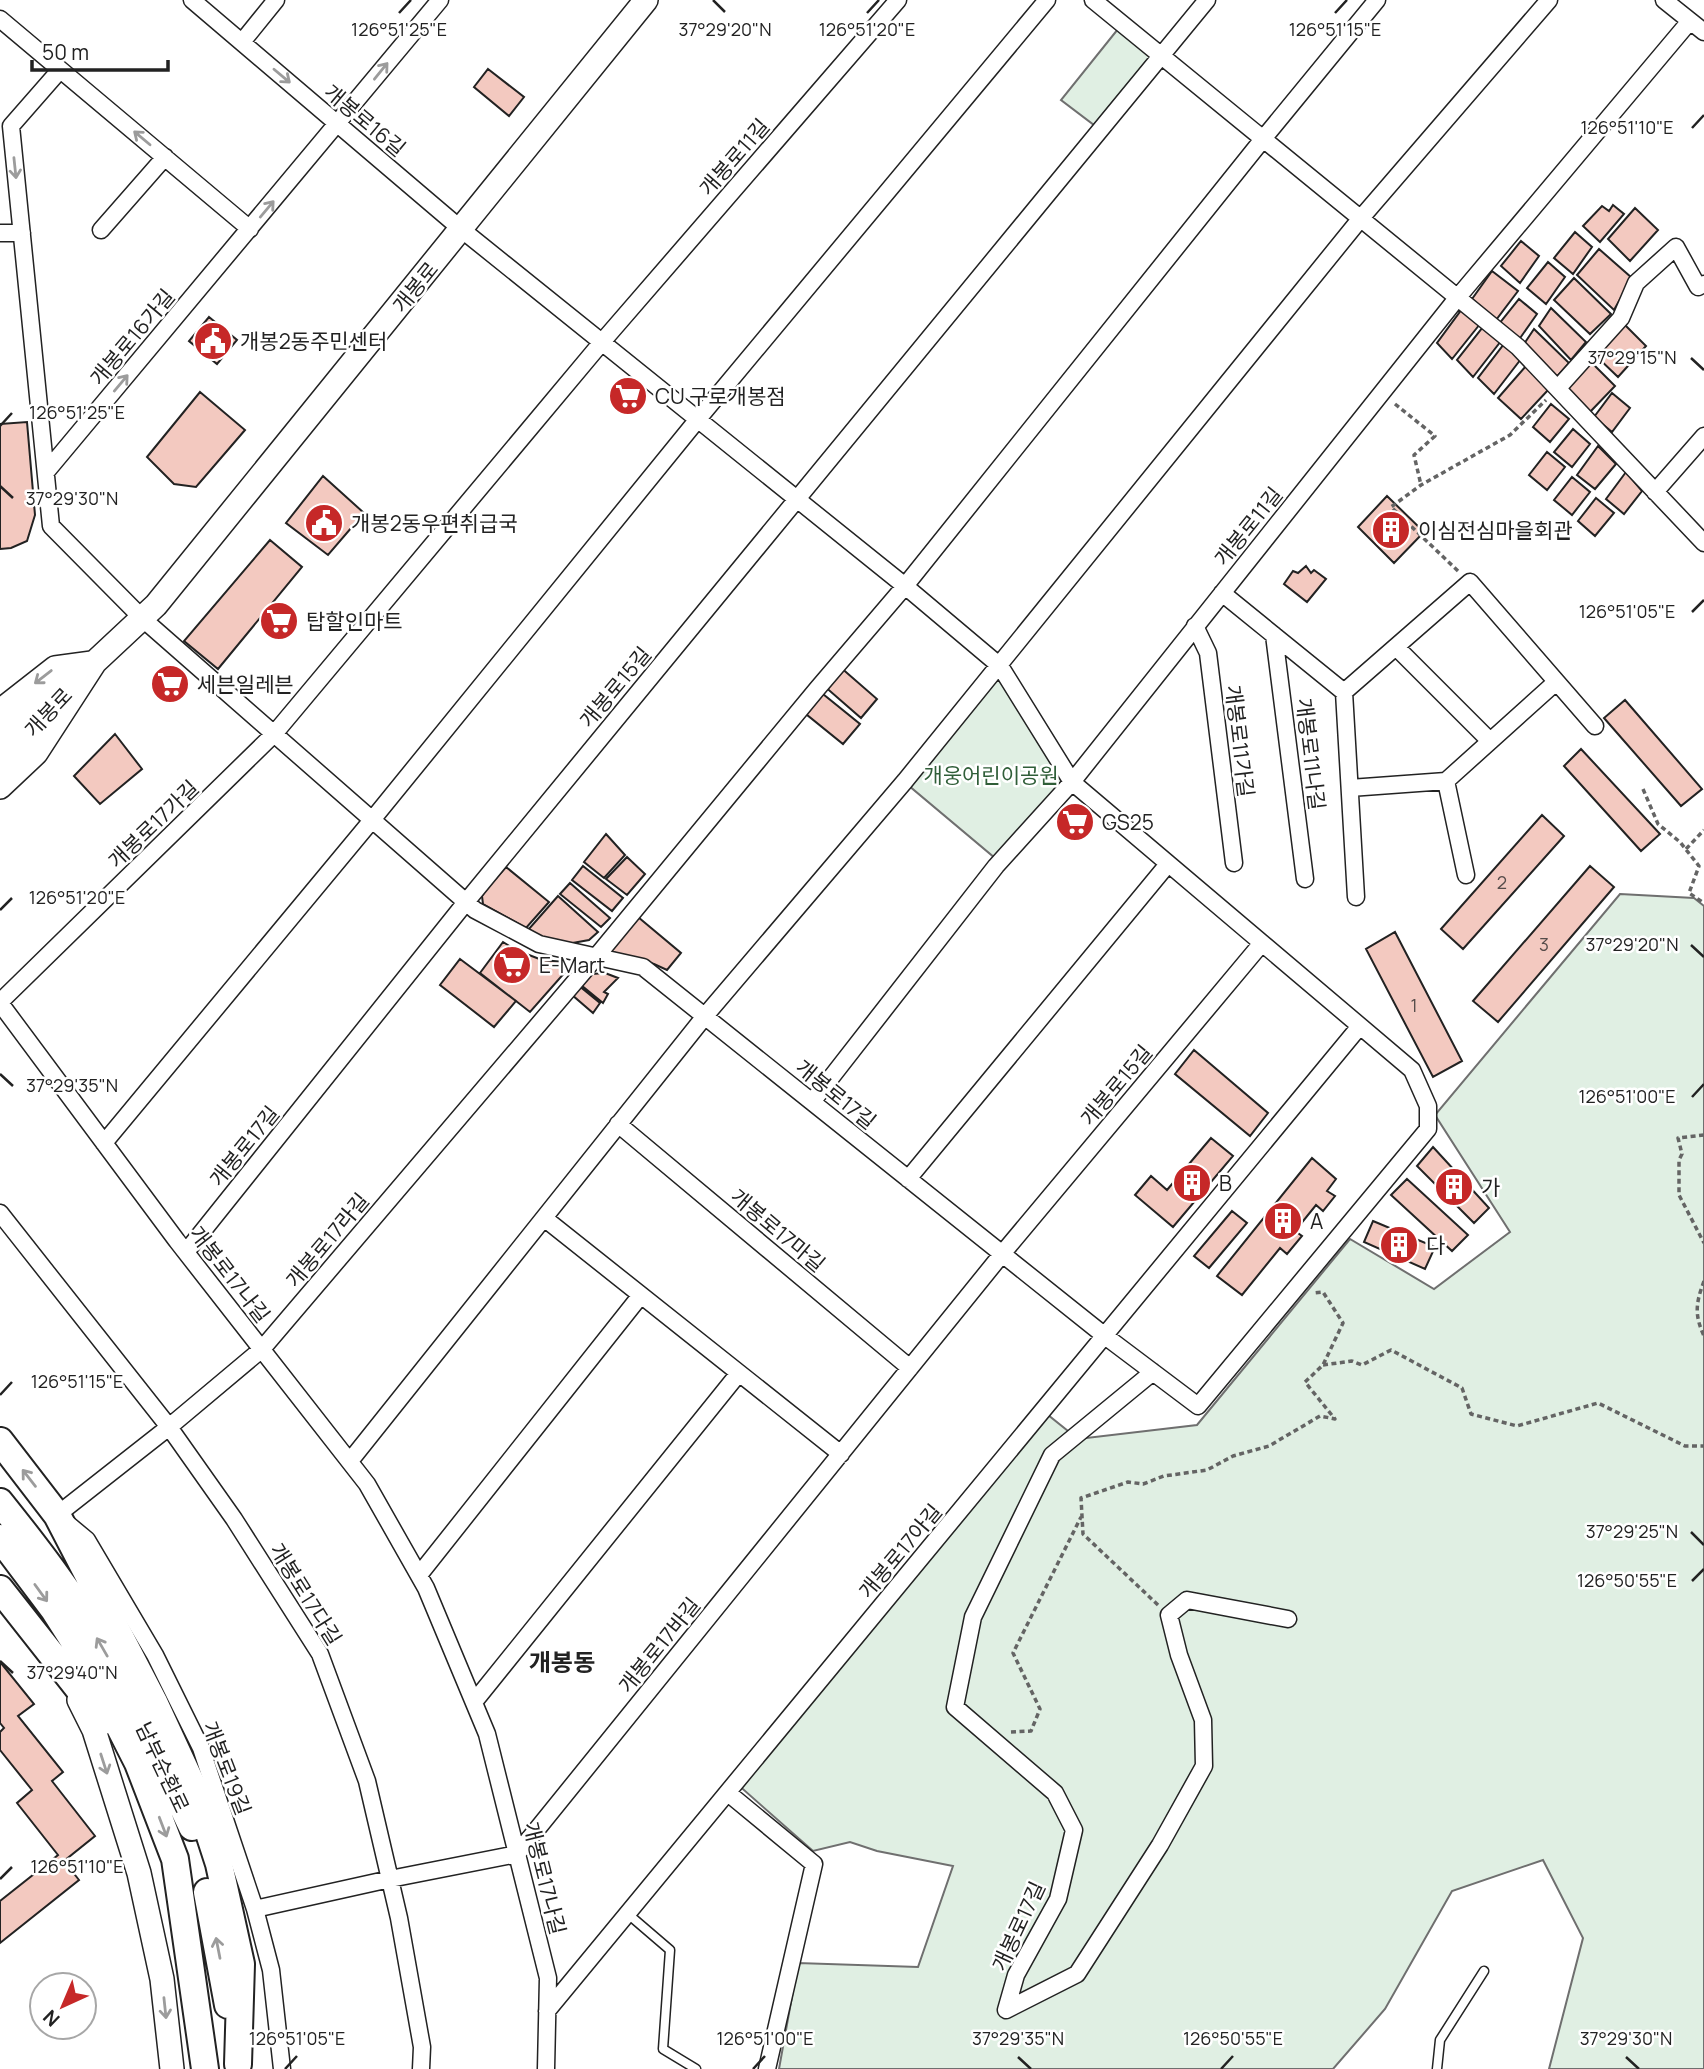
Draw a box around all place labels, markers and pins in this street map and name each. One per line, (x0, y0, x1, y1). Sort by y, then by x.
public building icon: 개봉2동주민센터 (192, 320, 234, 362)
place label: 개봉2동주민센터 (240, 327, 387, 355)
supermarket icon: CU 구로개봉점 (607, 375, 649, 417)
place label: CU 구로개봉점 (655, 382, 786, 410)
public building icon: 개봉2동우편취급국 (303, 502, 345, 544)
place label: 개봉2동우편취급국 (351, 509, 518, 537)
building icon: 이심전심마을회관 (1370, 509, 1412, 551)
place label: 이심전심마을회관 (1418, 516, 1573, 544)
supermarket icon: 탑할인마트 (258, 600, 300, 642)
place label: 탑할인마트 (306, 607, 403, 635)
supermarket icon: 세븐일레븐 (149, 663, 191, 705)
place label: 세븐일레븐 (197, 670, 294, 698)
supermarket icon: GS25 (1054, 801, 1096, 843)
place label: GS25 (1102, 808, 1154, 836)
supermarket icon: E-Mart (491, 944, 533, 986)
place label: E-Mart (539, 951, 605, 979)
building icon: B (1171, 1162, 1213, 1204)
building icon: 가 (1433, 1166, 1475, 1208)
place label: B (1219, 1169, 1232, 1197)
place label: 가 (1481, 1173, 1500, 1201)
building icon: A (1262, 1200, 1304, 1242)
place label: A (1310, 1207, 1323, 1235)
building icon: 다 (1378, 1224, 1420, 1266)
place label: 다 (1426, 1231, 1445, 1259)

